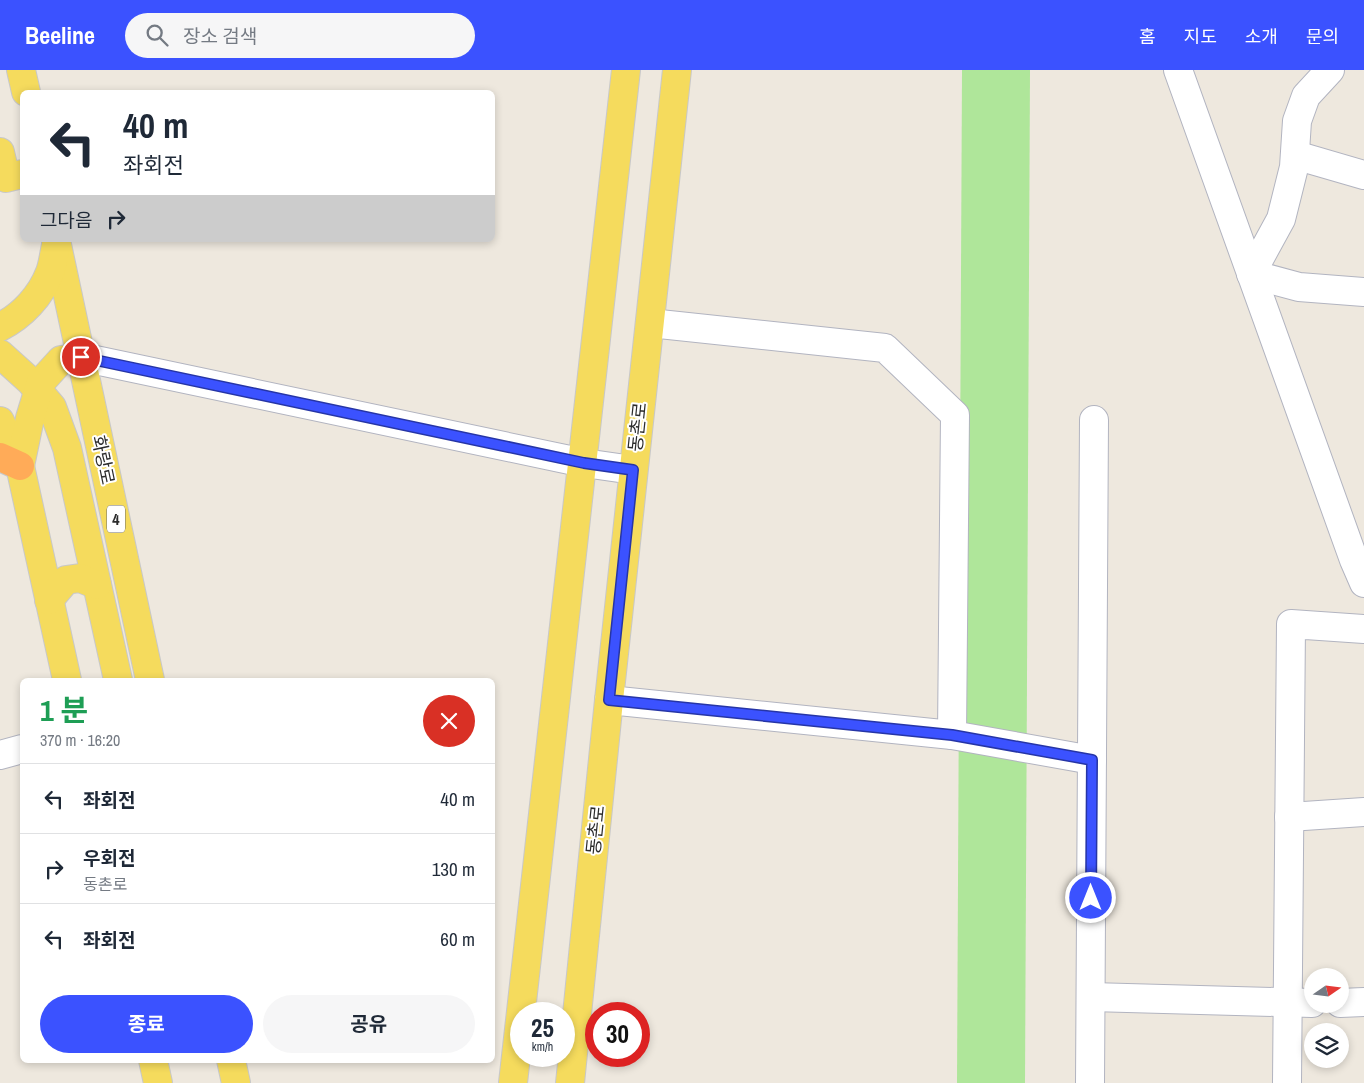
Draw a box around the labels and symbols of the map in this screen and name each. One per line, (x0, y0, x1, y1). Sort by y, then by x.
pin (60, 336, 102, 378)
street label: 동촌로 (622, 401, 653, 453)
street label: 화랑로 (86, 433, 121, 487)
road number: 4 (107, 506, 125, 532)
street label: 동촌로 (580, 804, 611, 856)
position arrow (1064, 871, 1116, 923)
north arrow (1304, 968, 1349, 1012)
speed limit sign: 30 (585, 1002, 650, 1067)

